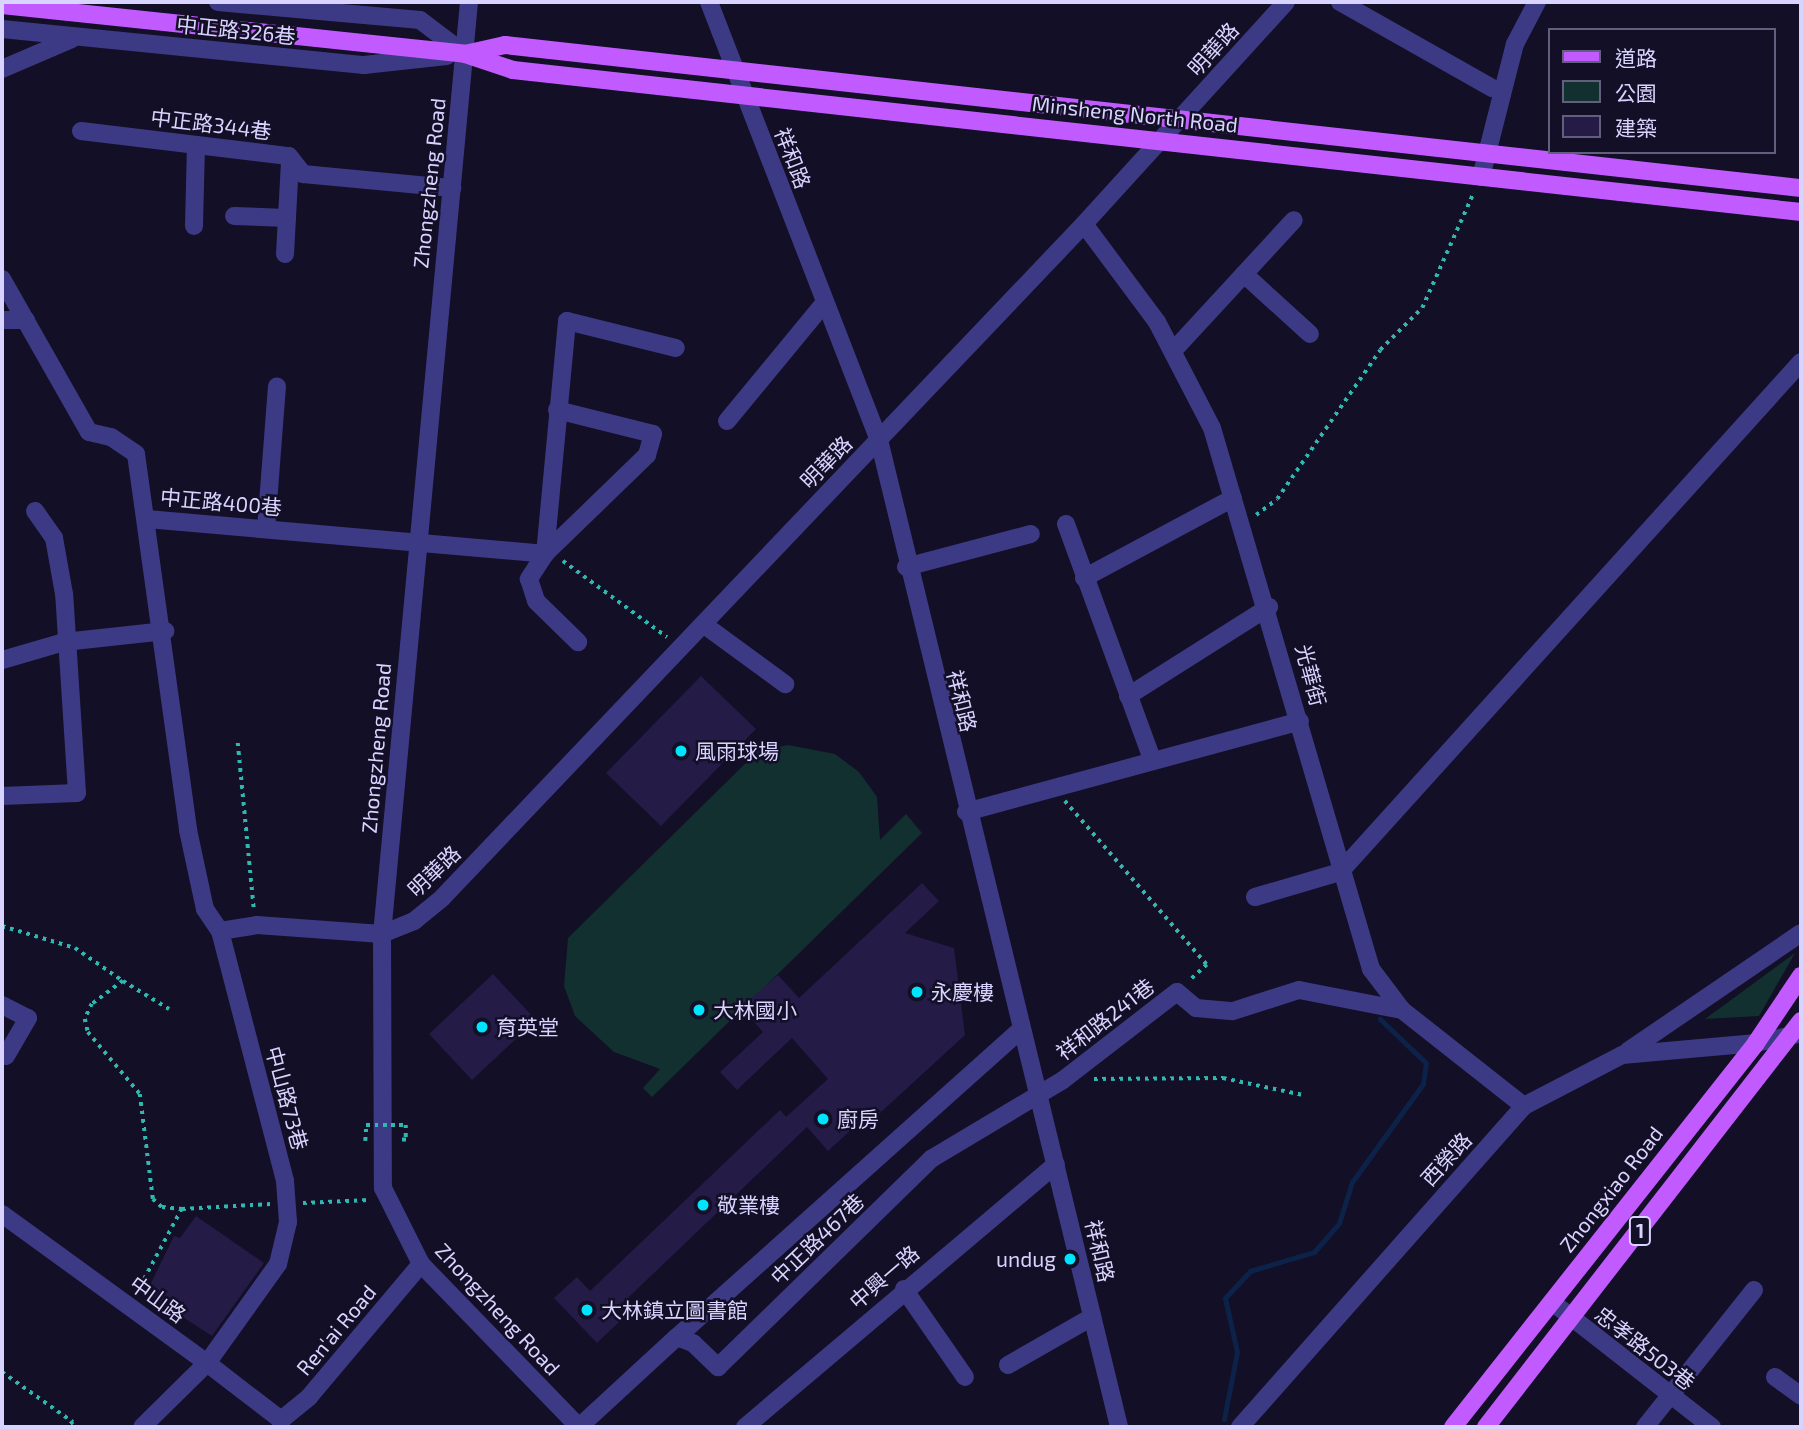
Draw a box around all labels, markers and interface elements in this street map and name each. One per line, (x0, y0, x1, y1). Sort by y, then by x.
street label: 中正路326巷 (175, 11, 297, 49)
street label: 明華路 (1183, 17, 1243, 81)
legend (1548, 28, 1775, 154)
text: 道路 (1615, 45, 1657, 70)
text: 公園 (1615, 80, 1657, 105)
street label: Minsheng North Road (1031, 91, 1239, 137)
street label: Zhongzheng Road (408, 97, 450, 269)
street label: 中正路344巷 (149, 104, 273, 144)
text: 建築 (1615, 115, 1657, 140)
street label: 祥和路 (770, 124, 816, 192)
street label: 明華路 (795, 431, 857, 493)
street label: 中正路400巷 (159, 484, 283, 520)
street label: 光華街 (1291, 641, 1331, 709)
street label: Zhongzheng Road (356, 662, 396, 834)
street label: 祥和路 (942, 667, 982, 735)
place label: 風雨球場 (695, 738, 779, 764)
marker: 風雨球場 (673, 743, 689, 759)
street label: 明華路 (403, 840, 465, 902)
street label: 祥和路241巷 (1051, 973, 1159, 1065)
place label: 永慶樓 (931, 979, 994, 1005)
marker: 永慶樓 (909, 984, 925, 1000)
place label: 大林國小 (713, 997, 797, 1023)
marker: 大林國小 (691, 1002, 707, 1018)
place label: 育英堂 (496, 1014, 559, 1040)
marker: 育英堂 (474, 1019, 490, 1035)
street label: 中山路73巷 (261, 1043, 313, 1153)
place label: 廚房 (837, 1106, 879, 1132)
marker: 廚房 (815, 1111, 831, 1127)
street label: Zhongxiao Road (1554, 1121, 1668, 1257)
street label: 西榮路 (1416, 1127, 1476, 1191)
street label: 中正路467巷 (765, 1188, 869, 1290)
place label: 敬業樓 (717, 1192, 780, 1218)
marker: 敬業樓 (695, 1197, 711, 1213)
road number: 1 (1628, 1216, 1652, 1246)
street label: 祥和路 (1081, 1217, 1119, 1285)
street label: Zhongzheng Road (430, 1238, 566, 1380)
street label: 中興一路 (844, 1240, 924, 1314)
place label: undug (996, 1246, 1056, 1272)
marker: undug (1062, 1251, 1078, 1267)
street label: 中山路 (125, 1270, 191, 1328)
street label: Ren'ai Road (291, 1280, 381, 1380)
place label: 大林鎮立圖書館 (601, 1297, 748, 1323)
street label: 忠孝路503巷 (1590, 1301, 1700, 1395)
marker: 大林鎮立圖書館 (579, 1302, 595, 1318)

